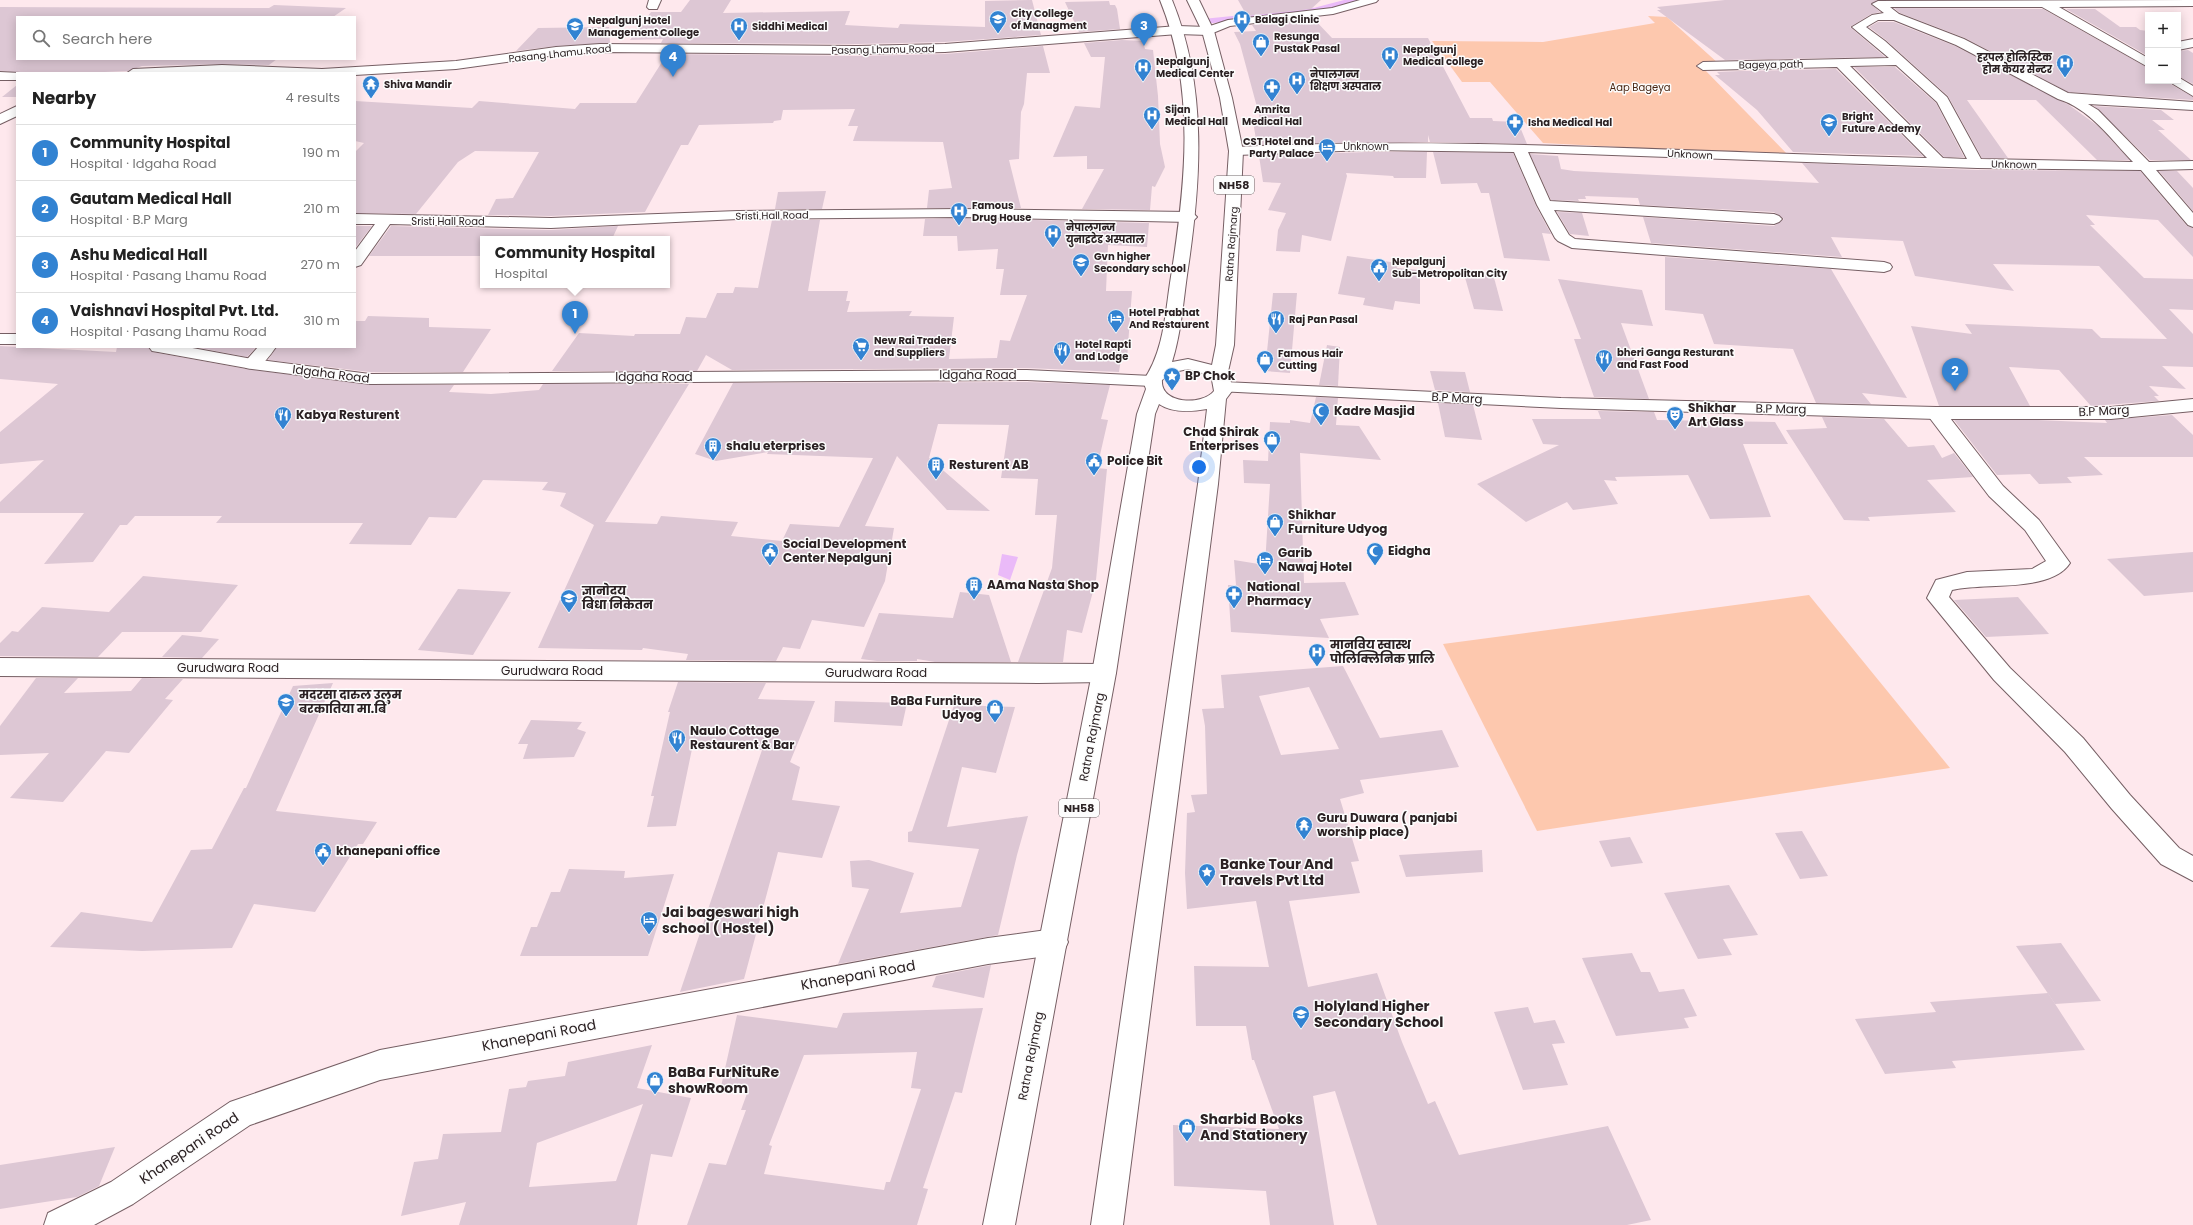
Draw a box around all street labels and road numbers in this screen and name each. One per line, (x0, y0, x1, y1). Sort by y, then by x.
street label: Pasang Lhamu Road (508, 41, 612, 66)
street label: Pasang Lhamu Road (831, 41, 935, 58)
street label: Bageya path (1739, 56, 1803, 73)
street label: Unknown (1343, 139, 1389, 154)
street label: Unknown (1667, 146, 1713, 163)
street label: Unknown (1991, 157, 2037, 172)
road number: NH58 (1214, 176, 1254, 194)
street label: Ratna Rajmarg (1221, 206, 1242, 282)
street label: Sristi Hall Road (735, 207, 809, 224)
street label: Sristi Hall Road (411, 214, 485, 229)
street label: Idgaha Road (292, 360, 371, 387)
street label: Idgaha Road (939, 366, 1017, 383)
street label: Idgaha Road (615, 368, 693, 385)
street label: B.P Marg (1431, 388, 1483, 407)
street label: B.P Marg (1755, 400, 1807, 417)
street label: B.P Marg (2078, 401, 2130, 420)
street label: Gurudwara Road (177, 659, 279, 676)
street label: Gurudwara Road (501, 662, 603, 679)
street label: Gurudwara Road (825, 664, 927, 681)
street label: Ratna Rajmarg (1075, 691, 1108, 783)
road number: NH58 (1059, 799, 1099, 817)
street label: Khanepani Road (799, 955, 917, 995)
street label: Ratna Rajmarg (1014, 1010, 1047, 1102)
street label: Khanepani Road (480, 1014, 598, 1056)
street label: Khanepani Road (135, 1107, 243, 1189)

